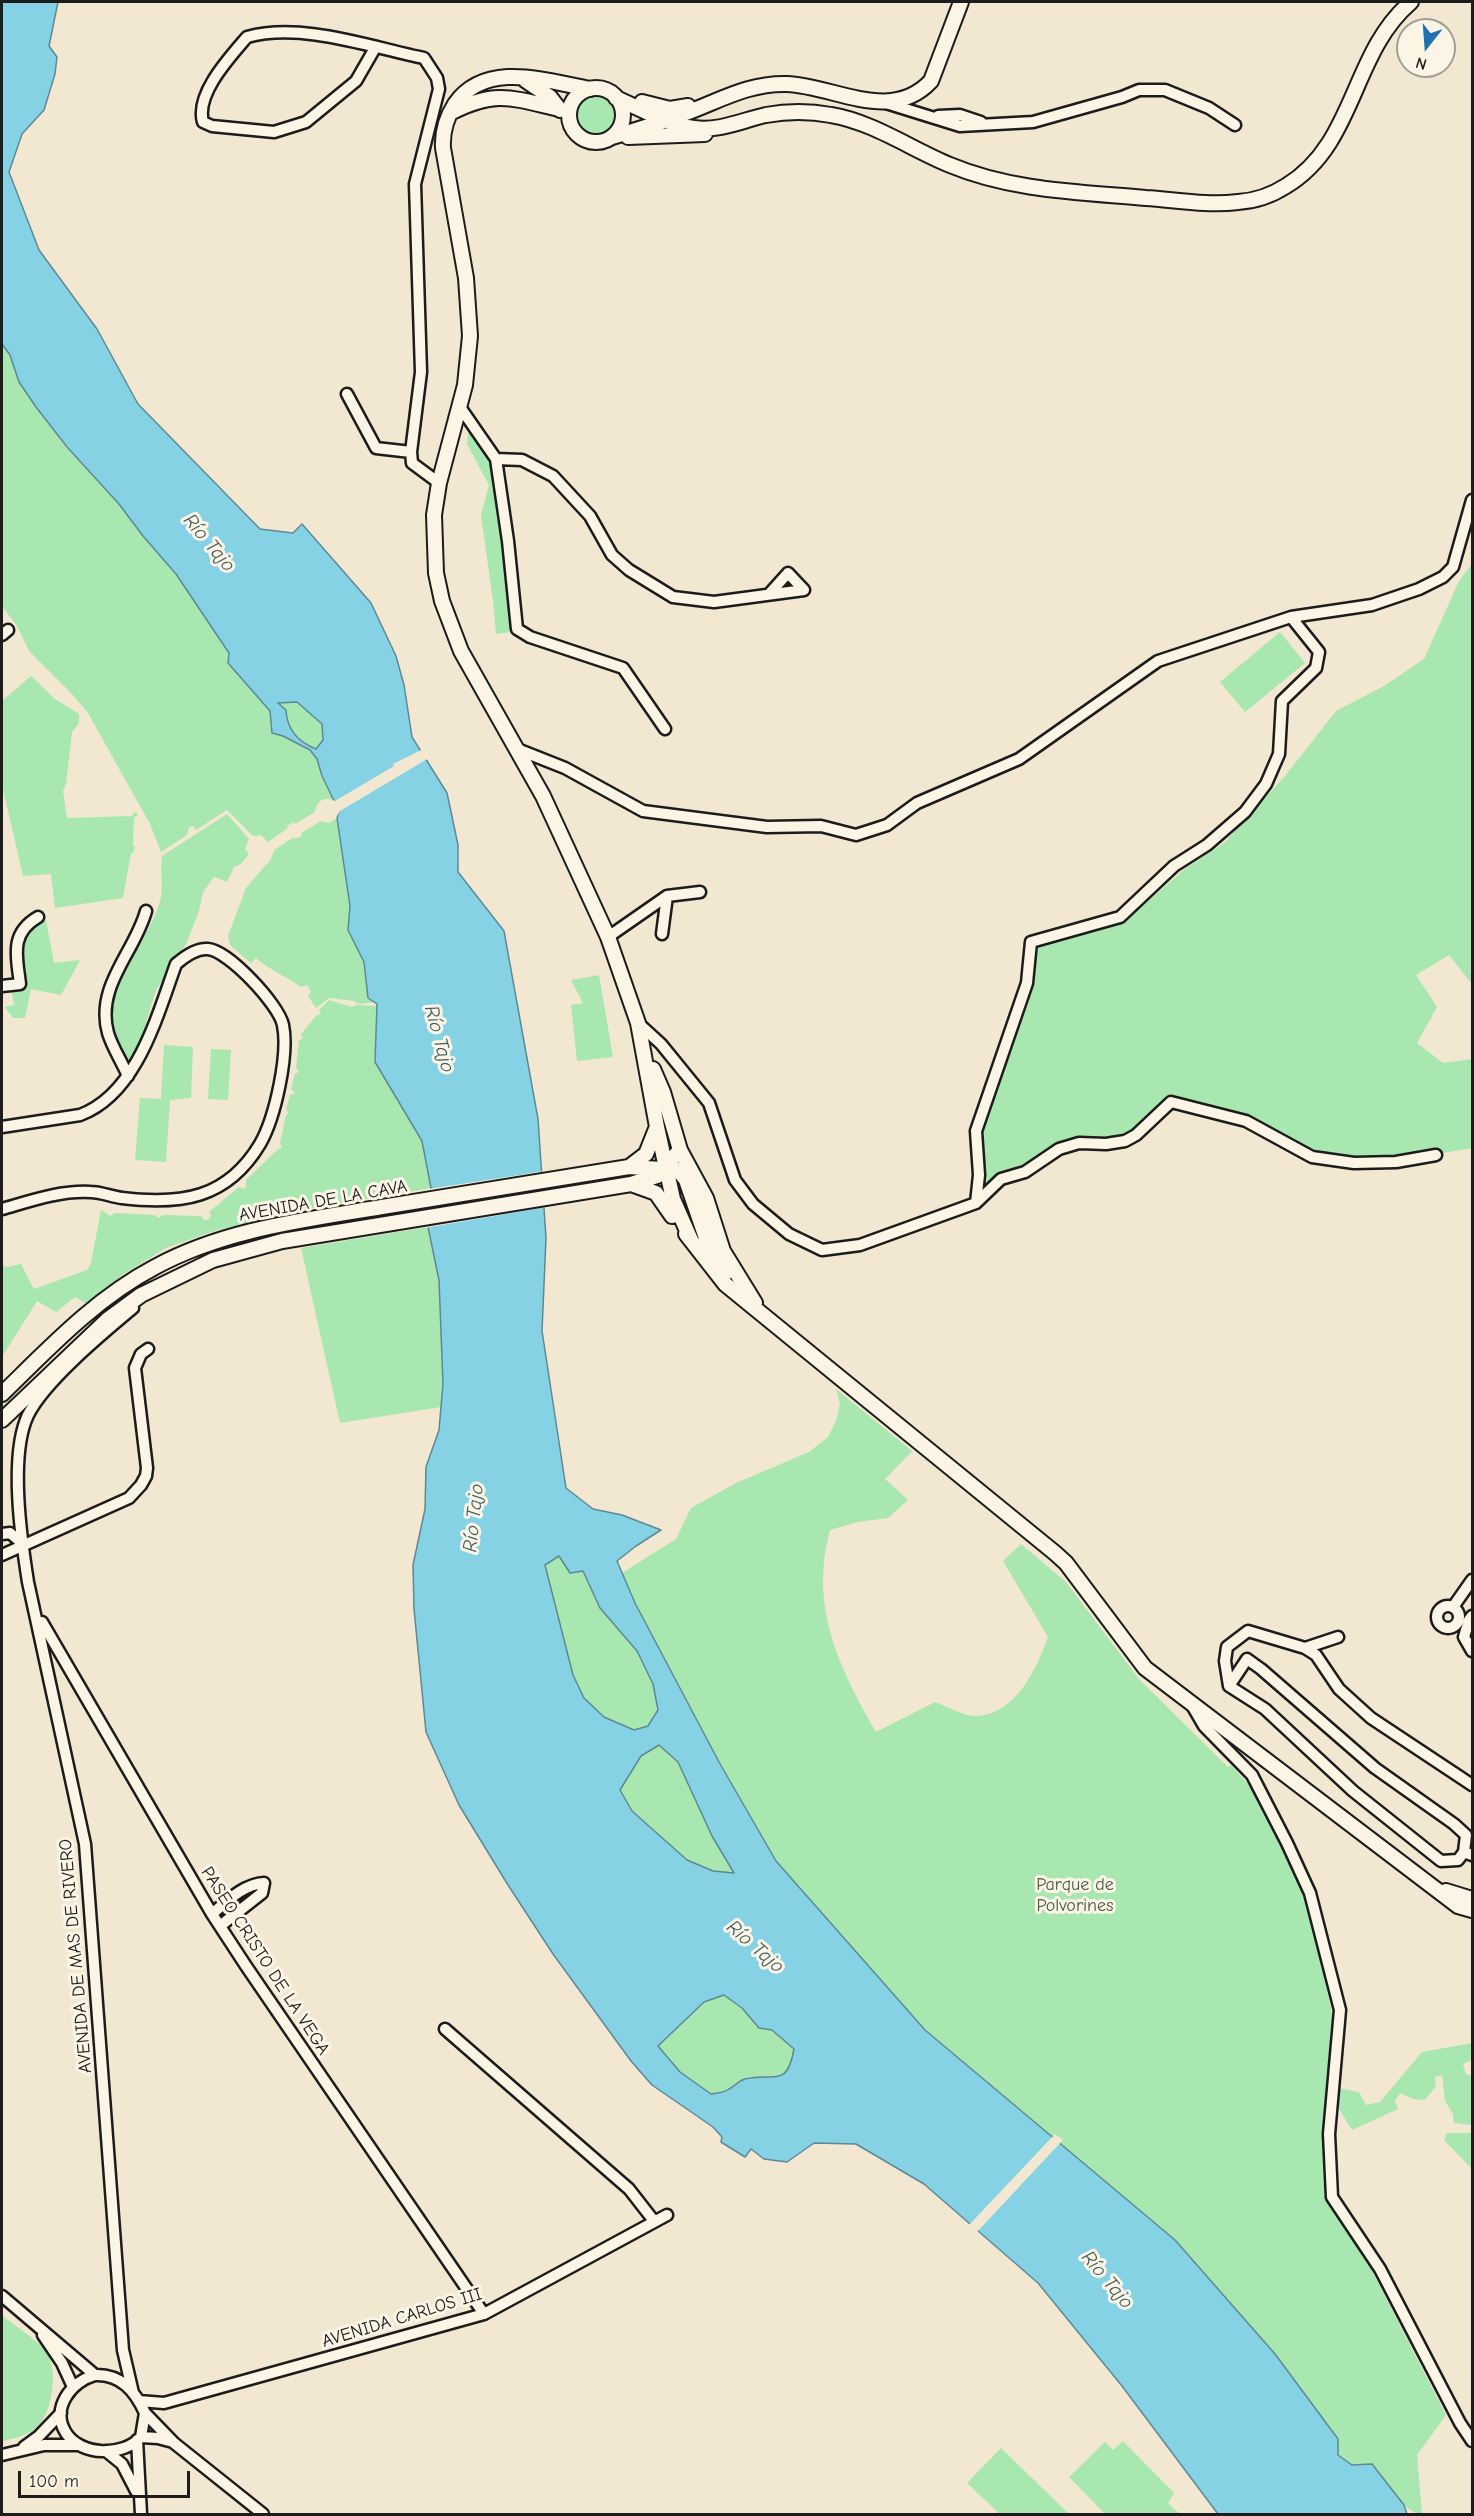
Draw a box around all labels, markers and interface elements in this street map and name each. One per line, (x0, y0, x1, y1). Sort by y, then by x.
north arrow (1396, 18, 1456, 78)
text: N (1414, 53, 1429, 73)
water label: Río Tajo (178, 509, 240, 577)
water label: Río Tajo (419, 1003, 459, 1075)
street label: AVENIDA DE LA CAVA (237, 1176, 409, 1226)
water label: Río Tajo (458, 1483, 490, 1553)
street label: AVENIDA DE MAS DE RIVERO (55, 1838, 97, 2074)
street label: PASEO CRISTO DE LA VEGA (196, 1863, 334, 2059)
park label: Parque de Polvorines (1036, 1874, 1114, 1916)
water label: Río Tajo (721, 1915, 789, 1979)
water label: Río Tajo (1076, 2246, 1138, 2314)
street label: AVENIDA CARLOS III (319, 2283, 485, 2353)
scale bar (21, 2459, 194, 2497)
text: 100 m (29, 2471, 79, 2492)

